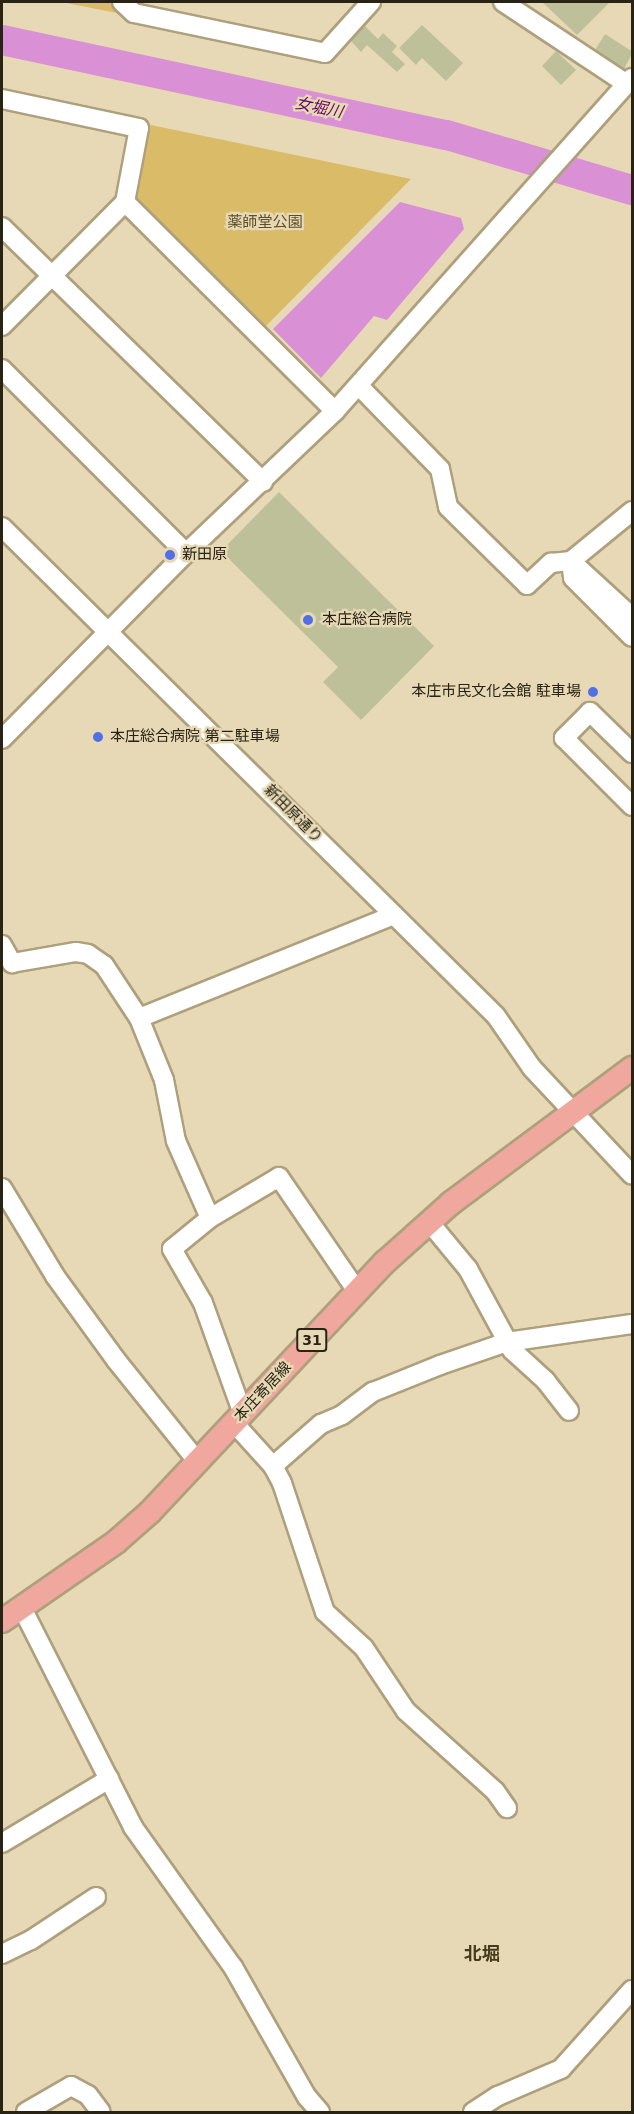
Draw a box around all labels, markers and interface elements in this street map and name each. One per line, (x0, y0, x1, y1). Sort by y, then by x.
water label: 女堀川 (294, 94, 344, 122)
park label: 薬師堂公園 (228, 214, 302, 232)
place label: 新田原 (182, 546, 227, 564)
marker: 新田原 (163, 548, 177, 562)
marker: 本庄総合病院 (299, 611, 317, 629)
place label: 本庄総合病院 (322, 611, 412, 629)
place label: 本庄市民文化会館 駐車場 (411, 683, 581, 701)
marker: 本庄市民文化会館 駐車場 (586, 685, 600, 699)
place label: 本庄総合病院 第二駐車場 (110, 728, 280, 746)
marker: 本庄総合病院 第二駐車場 (91, 730, 105, 744)
street label: 新田原通り (260, 781, 326, 847)
road number: 31 (296, 1329, 328, 1351)
street label: 本庄寄居線 (231, 1358, 295, 1426)
district label: 北堀 (464, 1943, 500, 1965)

